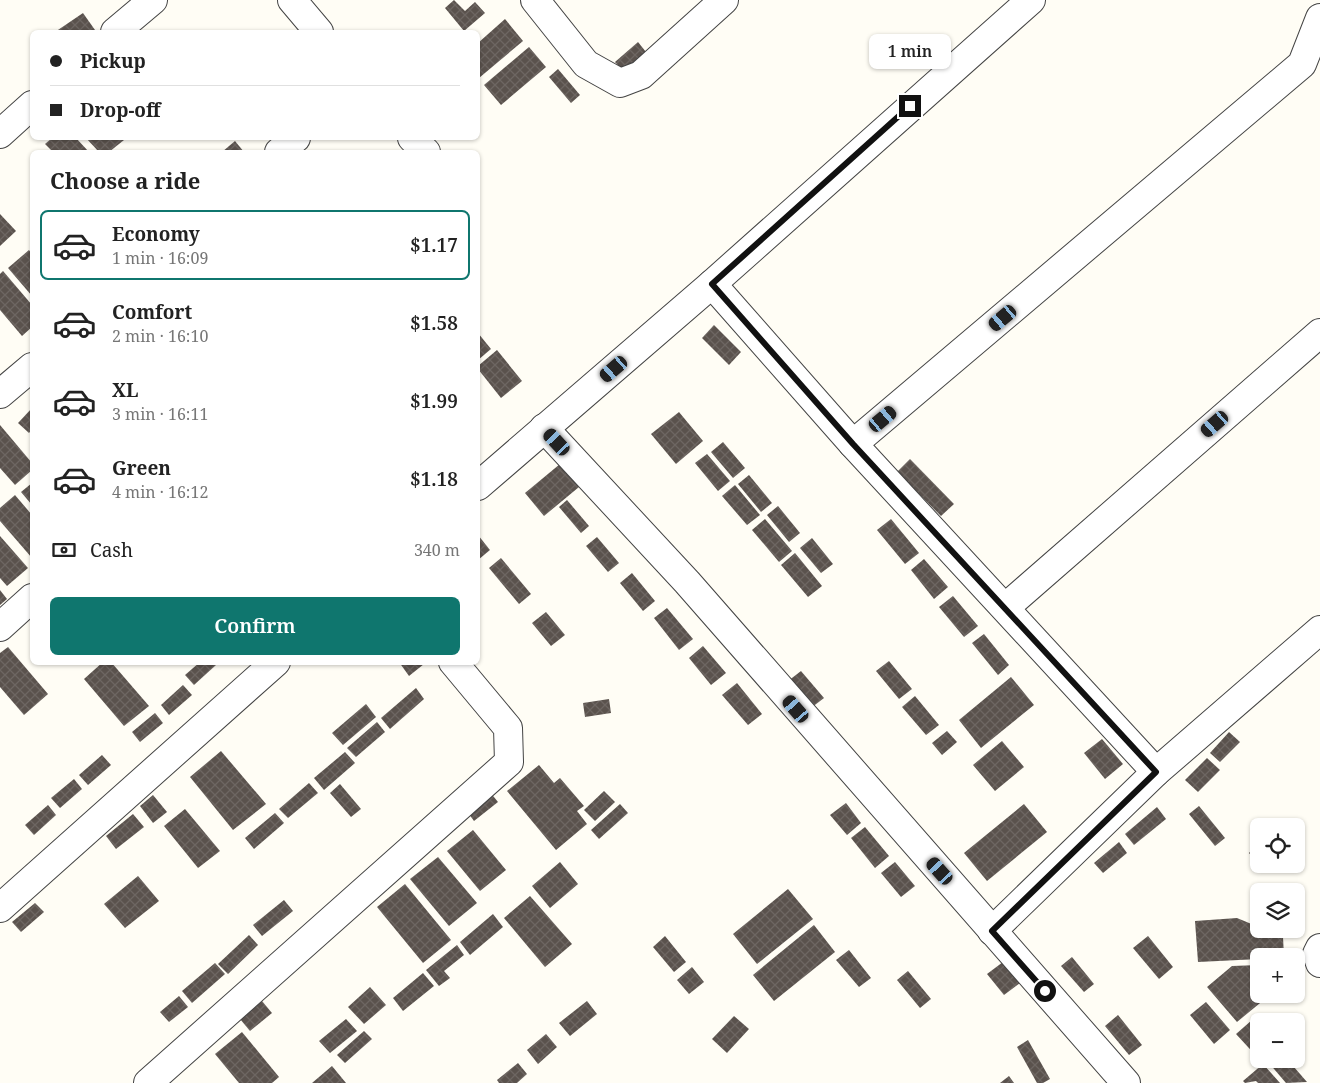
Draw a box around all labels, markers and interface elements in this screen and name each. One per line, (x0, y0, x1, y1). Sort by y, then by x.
callout: 1 min (869, 34, 951, 68)
text: 1 min (888, 40, 932, 62)
text: Pickup (80, 48, 146, 74)
route end (899, 95, 921, 117)
text: Drop-off (80, 97, 160, 123)
text: Choose a ride (50, 165, 200, 195)
text: Economy (112, 221, 200, 247)
icon: car (52, 223, 97, 268)
text: $1.17 (410, 232, 458, 258)
text: 1 min · 16:09 (112, 247, 208, 269)
text: Comfort (112, 299, 192, 325)
icon: car (52, 301, 97, 346)
car (986, 303, 1019, 333)
text: $1.58 (410, 310, 458, 336)
text: 2 min · 16:10 (112, 325, 208, 347)
car (597, 353, 630, 385)
text: XL (112, 377, 138, 403)
icon: car (52, 379, 97, 424)
text: $1.99 (410, 388, 458, 414)
text: 3 min · 16:11 (112, 403, 208, 425)
car (866, 404, 899, 434)
car (1198, 408, 1231, 440)
car (541, 426, 572, 458)
text: Green (112, 455, 171, 481)
icon: car (52, 457, 97, 502)
text: $1.18 (410, 466, 458, 492)
text: 4 min · 16:12 (112, 481, 208, 503)
icon: cash (50, 536, 78, 564)
text: Cash (90, 537, 133, 563)
text: 340 m (414, 539, 460, 561)
button: Confirm (50, 597, 460, 655)
car (780, 693, 811, 725)
map controls (1250, 818, 1305, 1068)
button: locate (1250, 818, 1305, 873)
car (924, 855, 955, 887)
button: layers (1250, 883, 1305, 938)
button: + (1250, 948, 1305, 1003)
route start (1034, 980, 1056, 1002)
button: − (1250, 1013, 1305, 1068)

